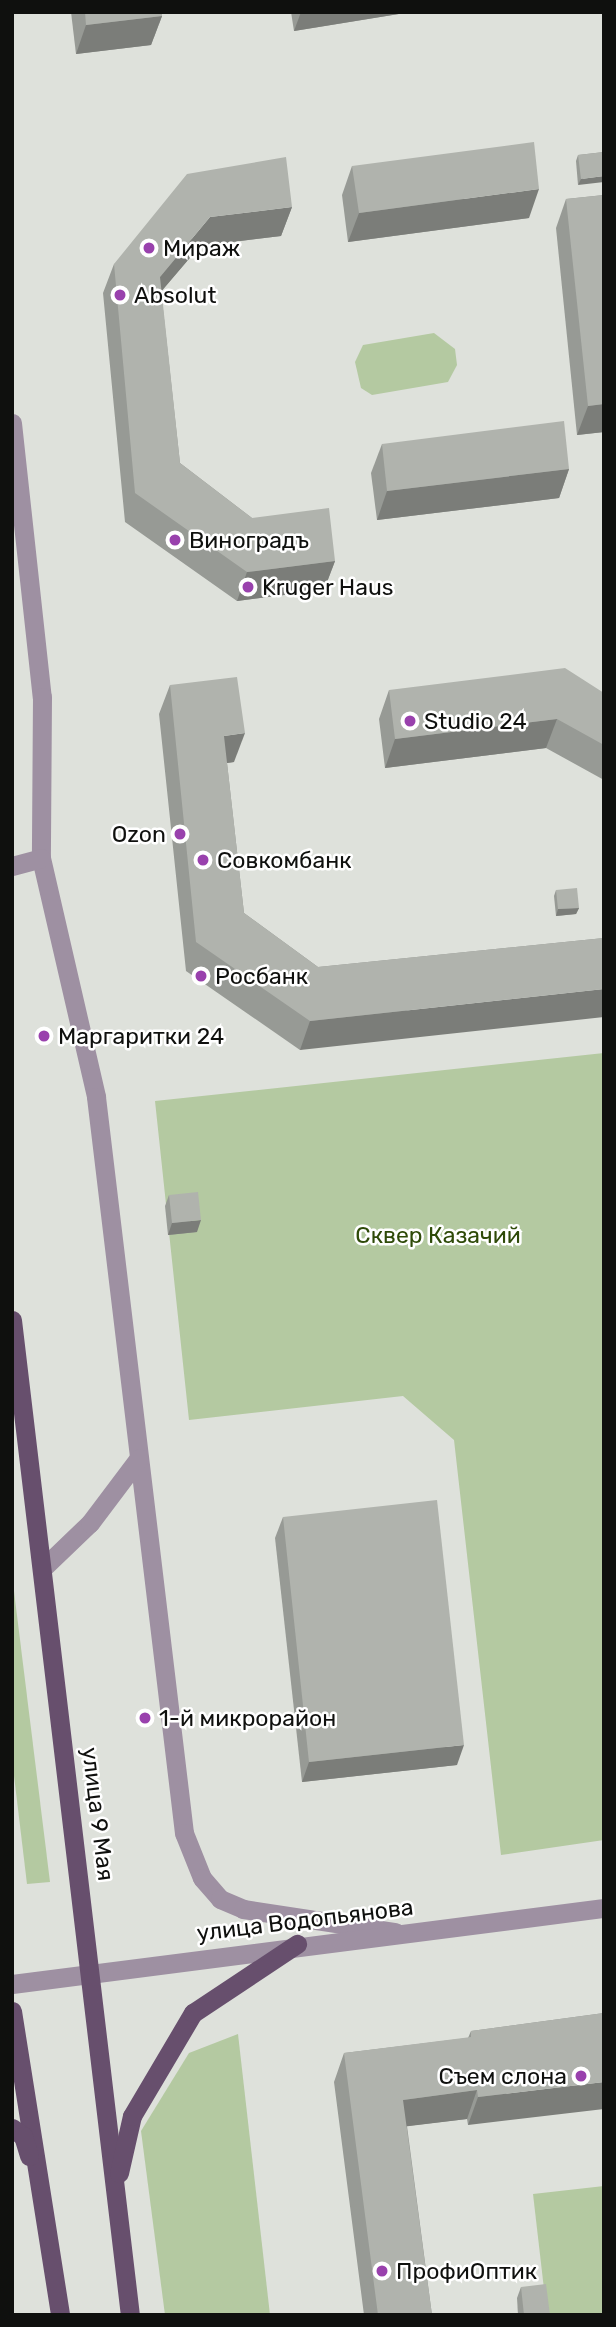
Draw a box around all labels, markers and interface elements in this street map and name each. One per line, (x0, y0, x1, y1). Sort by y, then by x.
place label: Мираж (163, 234, 240, 262)
marker: Мираж (141, 240, 157, 256)
place label: Absolut (134, 281, 216, 309)
marker: Absolut (112, 287, 128, 303)
place label: Виноградъ (189, 526, 309, 554)
marker: Виноградъ (167, 532, 183, 548)
place label: Kruger Haus (262, 573, 394, 601)
marker: Kruger Haus (240, 579, 256, 595)
place label: Studio 24 (424, 707, 527, 735)
marker: Studio 24 (402, 713, 418, 729)
place label: Ozon (112, 820, 166, 848)
marker: Ozon (172, 826, 188, 842)
place label: Совкомбанк (217, 846, 351, 874)
marker: Совкомбанк (195, 852, 211, 868)
place label: Росбанк (215, 962, 308, 990)
marker: Росбанк (193, 968, 209, 984)
place label: Маргаритки 24 (58, 1022, 224, 1050)
marker: Маргаритки 24 (36, 1028, 52, 1044)
park label: Сквер Казачий (355, 1221, 521, 1249)
place label: 1-й микрорайон (159, 1704, 336, 1732)
marker: 1-й микрорайон (137, 1710, 153, 1726)
street label: улица 9 Мая (76, 1746, 120, 1882)
street label: улица Водопьянова (195, 1893, 415, 1947)
place label: Съем слона (438, 2062, 567, 2090)
marker: Съем слона (573, 2068, 589, 2084)
place label: ПрофиОптик (396, 2257, 537, 2285)
marker: ПрофиОптик (374, 2263, 390, 2279)

